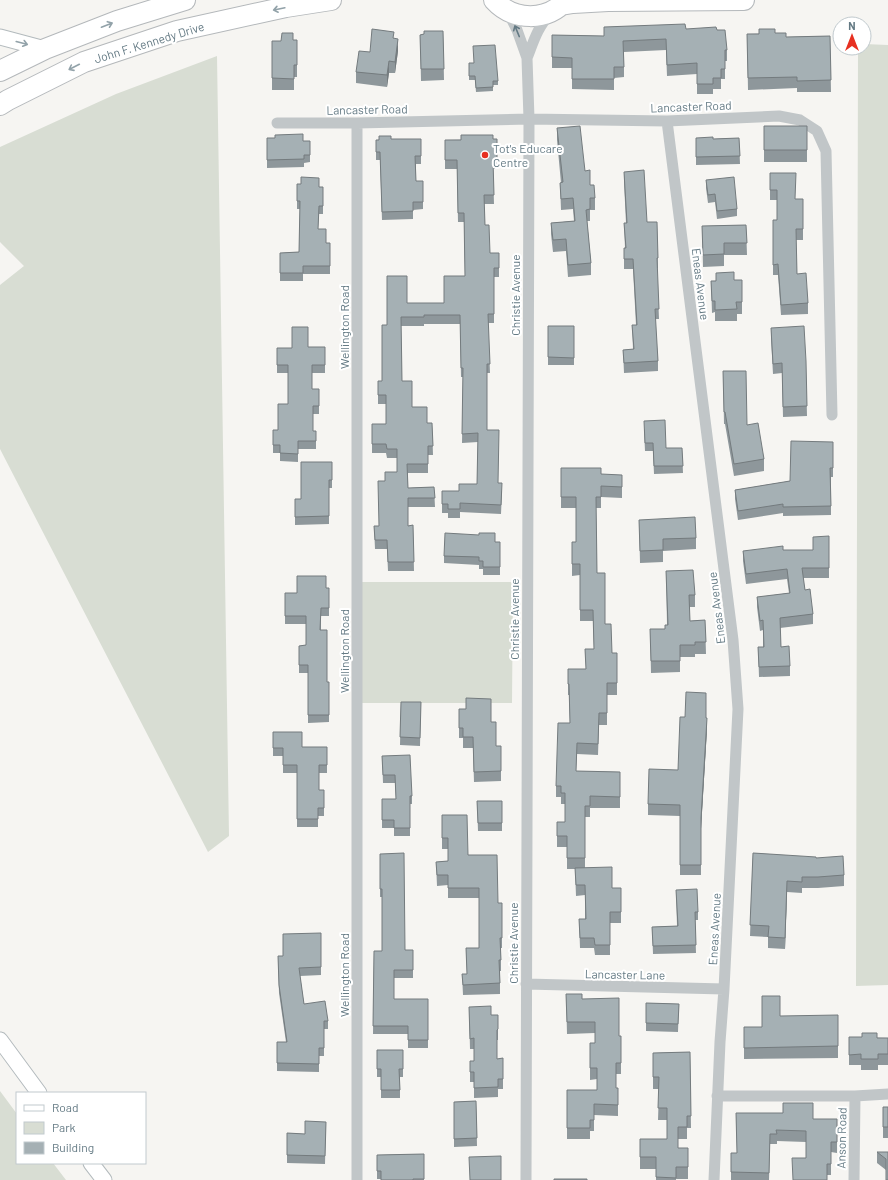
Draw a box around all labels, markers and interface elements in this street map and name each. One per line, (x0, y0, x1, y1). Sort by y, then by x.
one-way arrow (273, 5, 286, 13)
north arrow (832, 16, 872, 56)
street label: John F. Kennedy Drive (92, 19, 206, 65)
text: N (848, 19, 856, 32)
one-way arrow (101, 20, 113, 28)
one-way arrow (513, 25, 520, 37)
one-way arrow (16, 40, 29, 47)
one-way arrow (68, 64, 80, 71)
street label: Lancaster Road (650, 98, 732, 114)
street label: Lancaster Road (326, 101, 408, 117)
place label: Tot's Educare Centre (493, 141, 563, 169)
marker: Tot's Educare Centre (480, 150, 490, 160)
street label: Eneas Avenue (690, 247, 712, 321)
street label: Christie Avenue (508, 254, 522, 336)
street label: Wellington Road (337, 285, 351, 369)
street label: Eneas Avenue (705, 571, 727, 645)
street label: Christie Avenue (507, 578, 521, 660)
street label: Wellington Road (337, 609, 351, 693)
street label: Eneas Avenue (705, 892, 723, 966)
street label: Christie Avenue (506, 902, 520, 984)
street label: Wellington Road (337, 933, 351, 1017)
street label: Lancaster Lane (585, 966, 665, 982)
legend (16, 1092, 146, 1164)
text: Road (52, 1100, 79, 1114)
street label: Anson Road (833, 1107, 849, 1169)
text: Park (52, 1120, 76, 1134)
text: Building (52, 1140, 94, 1154)

